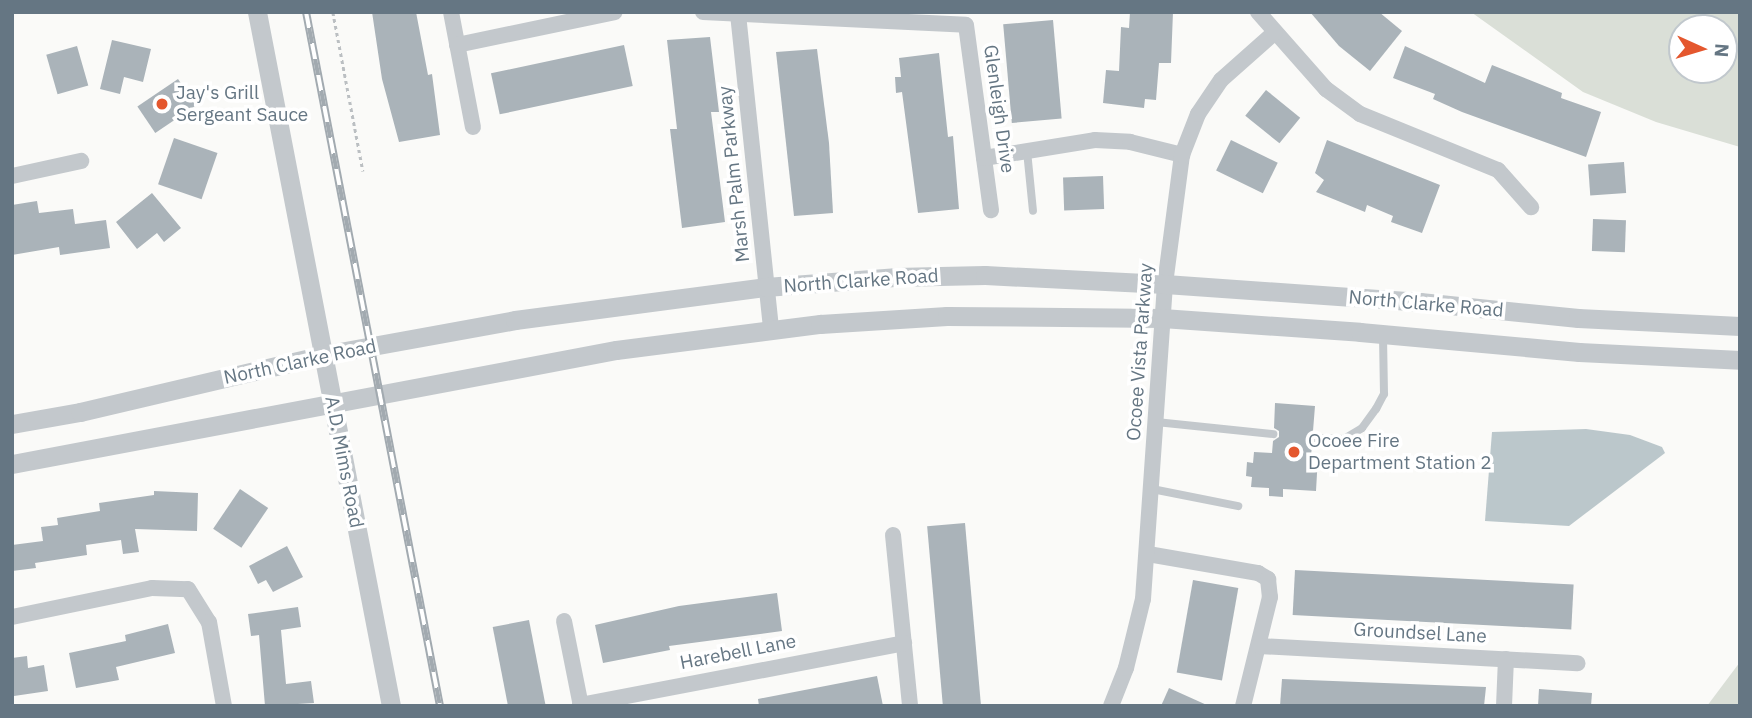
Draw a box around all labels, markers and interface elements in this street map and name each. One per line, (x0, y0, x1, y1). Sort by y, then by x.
north arrow (1668, 14, 1738, 84)
street label: Glenleigh Drive (979, 43, 1019, 175)
text: N (1710, 43, 1734, 58)
place label: Jay's Grill Sergeant Sauce (176, 82, 308, 126)
street label: Marsh Palm Parkway (713, 85, 755, 263)
marker: Jay's Grill Sergeant Sauce (154, 96, 170, 112)
street label: Ocoee Vista Parkway (1122, 262, 1158, 442)
street label: North Clarke Road (783, 264, 939, 298)
street label: North Clarke Road (1348, 286, 1504, 322)
street label: North Clarke Road (222, 335, 378, 389)
street label: A.D. Mims Road (320, 394, 368, 530)
place label: Ocoee Fire Department Station 2 (1308, 430, 1492, 474)
marker: Ocoee Fire Department Station 2 (1286, 444, 1302, 460)
street label: Groundsel Lane (1353, 618, 1487, 648)
street label: Harebell Lane (678, 630, 798, 674)

